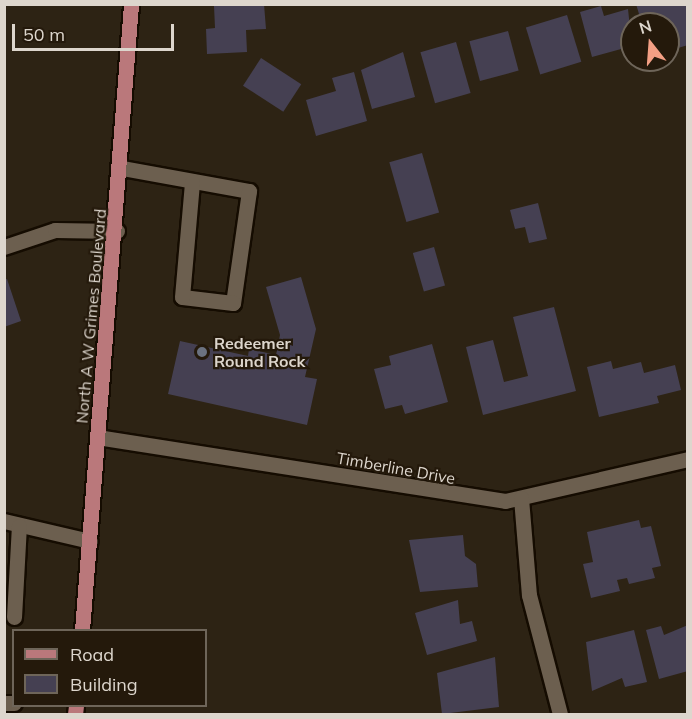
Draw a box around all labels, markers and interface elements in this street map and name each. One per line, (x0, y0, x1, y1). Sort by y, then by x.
scale bar (15, 12, 177, 50)
north arrow (620, 12, 680, 72)
text: N (637, 15, 654, 38)
text: 50 m (23, 23, 65, 46)
street label: North A W Grimes Boulevard (72, 208, 110, 424)
place label: Redeemer Round Rock (214, 333, 305, 371)
marker: Redeemer Round Rock (195, 345, 209, 359)
street label: Timberline Drive (335, 448, 457, 488)
legend (12, 629, 207, 707)
text: Road (70, 643, 114, 666)
text: Building (70, 673, 138, 696)

